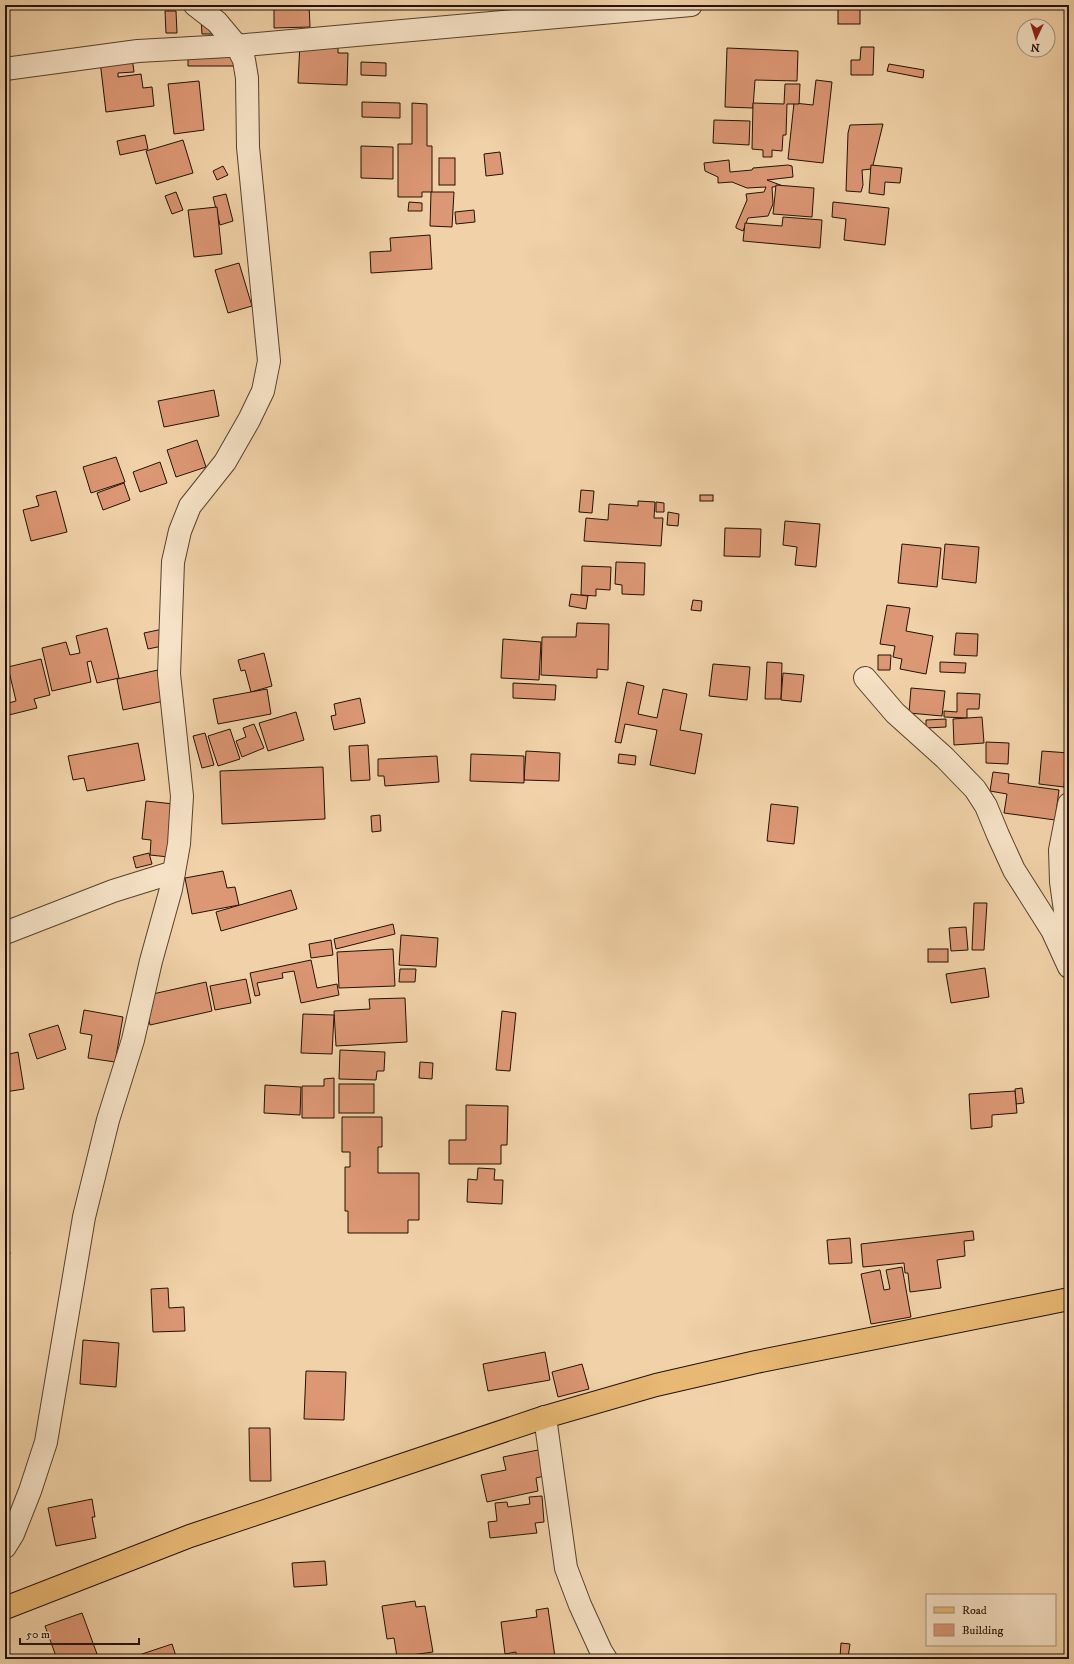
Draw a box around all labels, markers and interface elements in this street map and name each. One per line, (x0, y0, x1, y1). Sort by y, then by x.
north arrow (1016, 18, 1056, 58)
text: N (1030, 40, 1040, 54)
legend (926, 1594, 1056, 1646)
text: Road (962, 1603, 987, 1618)
scale bar (20, 1620, 139, 1646)
text: Building (962, 1623, 1003, 1638)
text: 50 m (26, 1627, 50, 1642)

